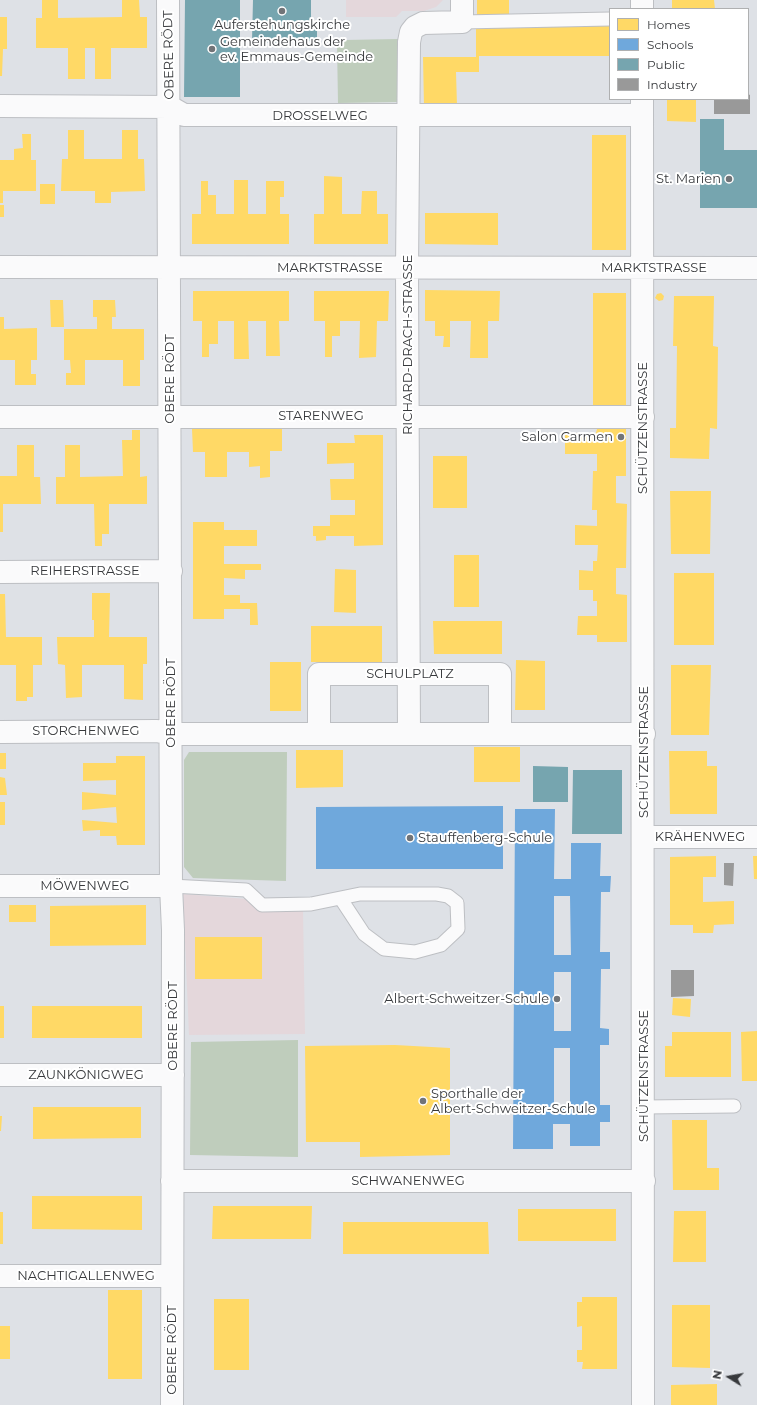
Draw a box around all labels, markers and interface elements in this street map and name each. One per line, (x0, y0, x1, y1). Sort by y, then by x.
marker: Auferstehungskirche (277, 6, 287, 16)
legend (609, 8, 749, 100)
street label: OBERE RÖDT (160, 10, 178, 100)
place label: Auferstehungskirche (214, 17, 350, 33)
text: Homes (647, 17, 690, 32)
place label: Gemeindehaus der ev. Emmaus-Gemeinde (220, 34, 373, 65)
text: Schools (647, 37, 693, 52)
marker: Gemeindehaus der ev. Emmaus-Gemeinde (207, 44, 217, 54)
text: Public (647, 57, 685, 72)
text: Industry (647, 77, 697, 92)
street label: DROSSELWEG (272, 108, 368, 124)
place label: St. Marien (656, 171, 721, 187)
marker: St. Marien (724, 174, 734, 184)
street label: RICHARD-DRACH-STRASSE (400, 255, 416, 435)
street label: MARKTSTRASSE (277, 260, 383, 276)
street label: MARKTSTRASSE (601, 260, 707, 276)
street label: OBERE RÖDT (162, 334, 178, 424)
street label: SCHÜTZENSTRASSE (635, 362, 651, 494)
street label: STARENWEG (278, 408, 364, 424)
place label: Salon Carmen (521, 429, 613, 445)
marker: Salon Carmen (616, 432, 626, 442)
street label: REIHERSTRASSE (30, 563, 140, 579)
street label: OBERE RÖDT (163, 658, 179, 748)
street label: SCHULPLATZ (366, 666, 454, 682)
street label: SCHÜTZENSTRASSE (636, 686, 652, 818)
street label: STORCHENWEG (32, 723, 140, 739)
street label: KRÄHENWEG (655, 829, 745, 845)
place label: Stauffenberg-Schule (418, 830, 552, 846)
marker: Stauffenberg-Schule (405, 833, 415, 843)
street label: MÖWENWEG (40, 878, 130, 894)
street label: OBERE RÖDT (165, 981, 181, 1071)
place label: Albert-Schweitzer-Schule (384, 991, 549, 1007)
marker: Albert-Schweitzer-Schule (552, 994, 562, 1004)
street label: SCHÜTZENSTRASSE (636, 1010, 652, 1142)
street label: ZAUNKÖNIGWEG (28, 1067, 144, 1083)
place label: Sporthalle der Albert-Schweitzer-Schule (431, 1086, 596, 1117)
marker: Sporthalle der Albert-Schweitzer-Schule (418, 1096, 428, 1106)
street label: SCHWANENWEG (351, 1173, 465, 1189)
street label: NACHTIGALLENWEG (17, 1268, 155, 1284)
street label: OBERE RÖDT (164, 1305, 180, 1395)
north arrow (709, 1357, 749, 1397)
text: N (709, 1369, 725, 1380)

